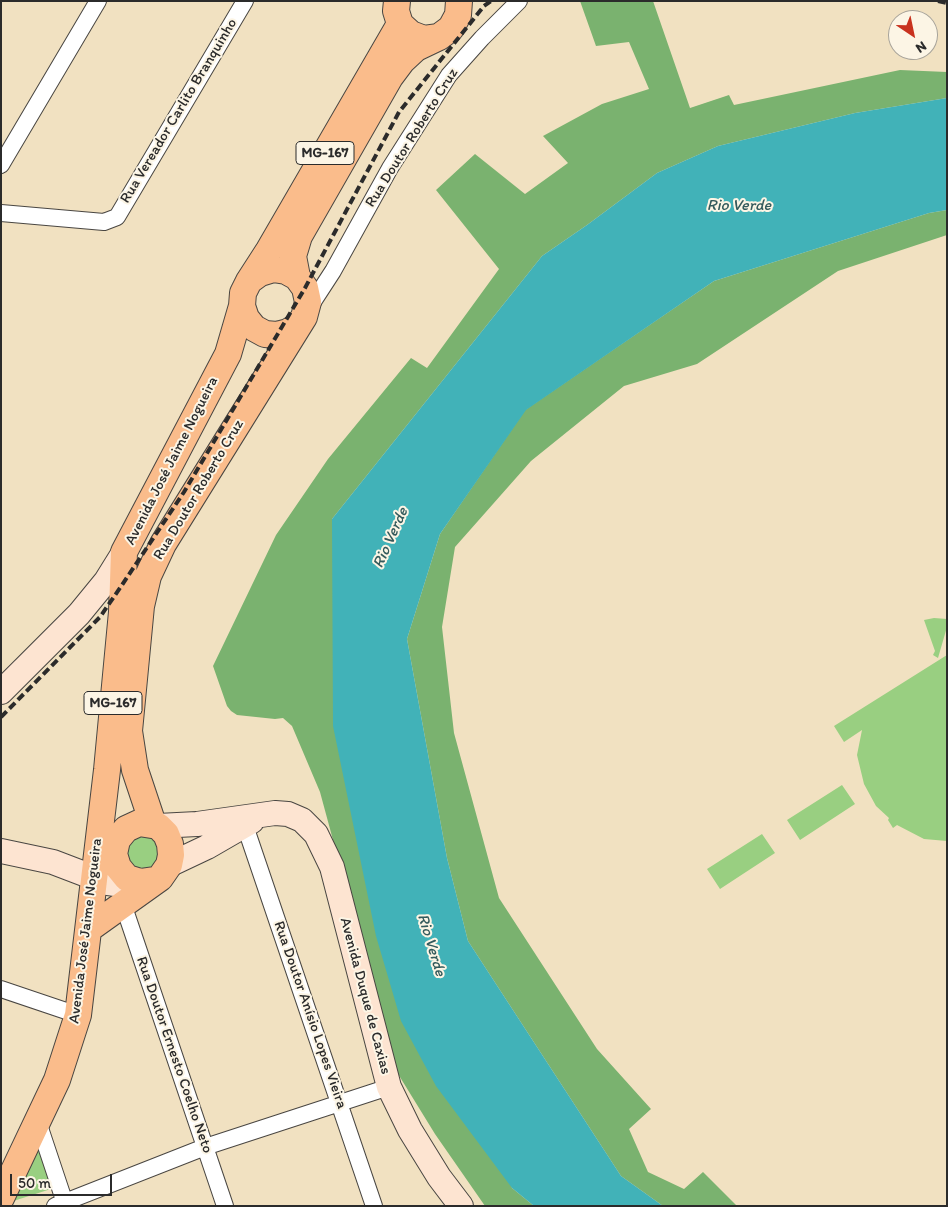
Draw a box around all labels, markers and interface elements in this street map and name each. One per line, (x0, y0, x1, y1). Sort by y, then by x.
north arrow (888, 10, 938, 60)
street label: Rua Vereador Carlito Branquinho (117, 15, 241, 207)
text: N (912, 37, 930, 57)
street label: Rua Doutor Roberto Cruz (362, 65, 462, 211)
road number: MG-167 (296, 142, 354, 164)
water label: Rio Verde (707, 196, 771, 216)
street label: Avenida José Jaime Nogueira (122, 374, 222, 548)
street label: Rua Doutor Roberto Cruz (150, 417, 248, 563)
water label: Rio Verde (369, 505, 413, 571)
road number: MG-167 (84, 691, 142, 714)
street label: Avenida José Jaime Nogueira (66, 837, 106, 1025)
water label: Rio Verde (412, 911, 450, 979)
street label: Avenida Duque de Caxias (335, 916, 395, 1076)
street label: Rua Doutor Anísio Lopes Vieira (269, 919, 351, 1111)
street label: Rua Doutor Ernesto Coelho Neto (132, 954, 216, 1156)
scale bar (12, 1164, 115, 1196)
text: 50 m (18, 1174, 51, 1192)

